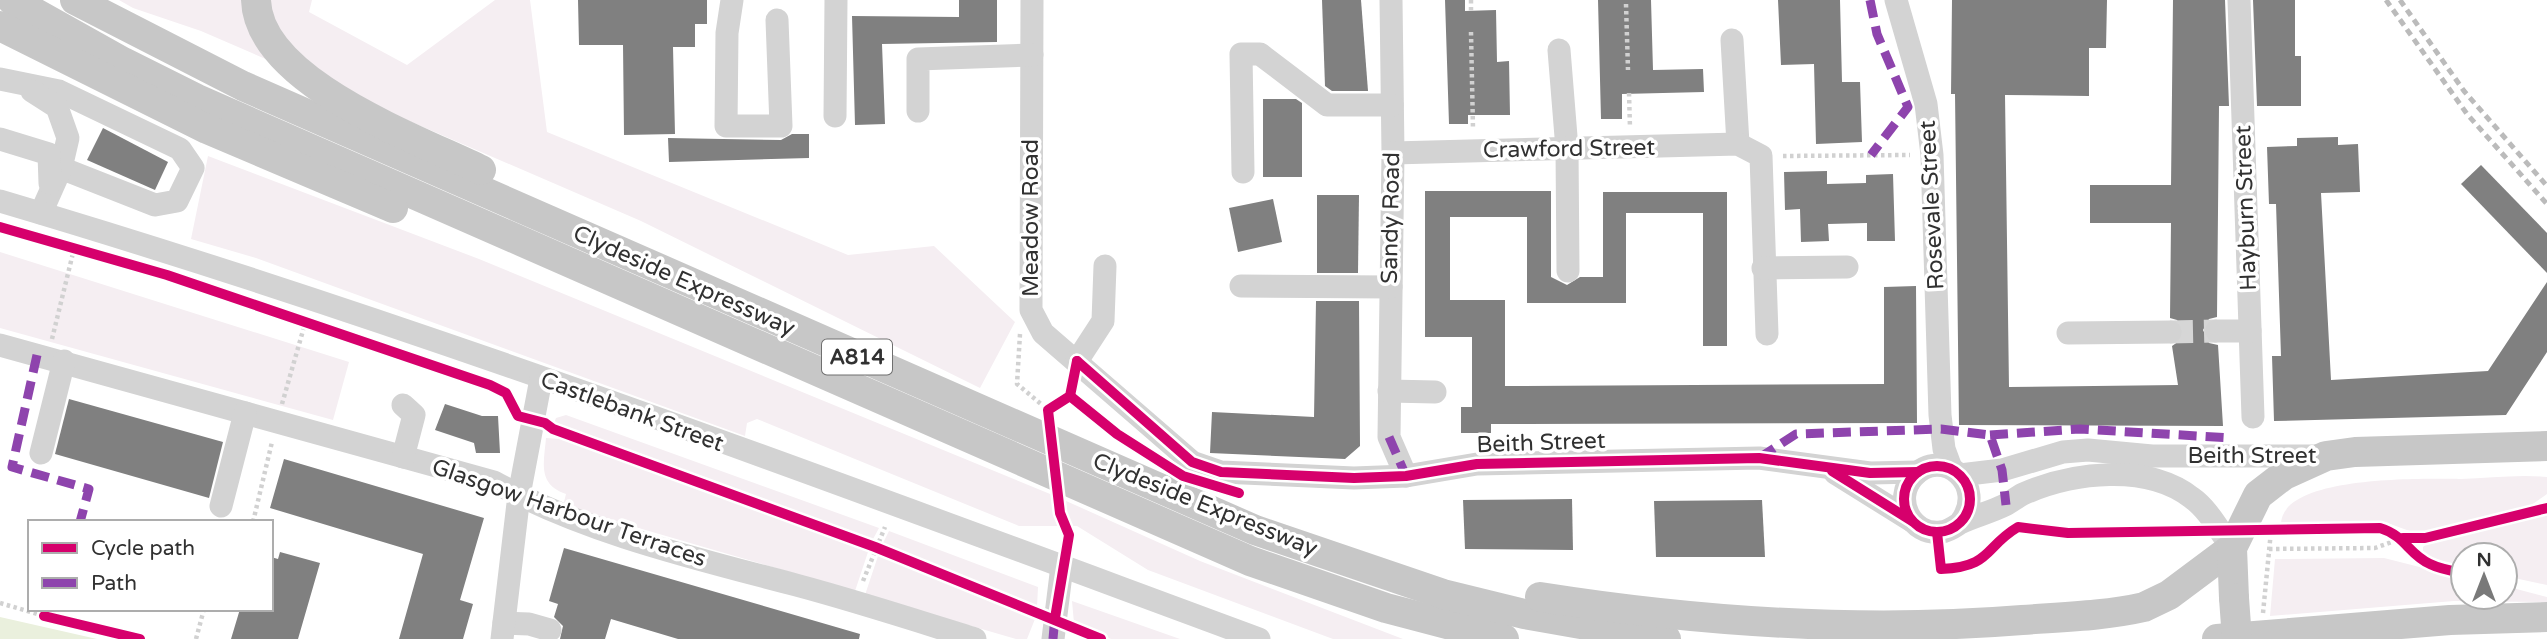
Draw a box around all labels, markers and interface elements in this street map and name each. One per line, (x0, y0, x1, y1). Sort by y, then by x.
street label: Rosevale Street (1914, 119, 1950, 290)
street label: Hayburn Street (2229, 125, 2263, 291)
street label: Crawford Street (1483, 133, 1656, 165)
street label: Meadow Road (1017, 139, 1045, 297)
street label: Sandy Road (1376, 152, 1406, 284)
street label: Clydeside Expressway (569, 219, 799, 343)
road number: A814 (822, 340, 892, 374)
street label: Castlebank Street (536, 366, 728, 458)
street label: Beith Street (1476, 427, 1606, 459)
street label: Beith Street (2187, 442, 2317, 470)
street label: Clydeside Expressway (1089, 447, 1321, 563)
street label: Glasgow Harbour Terraces (428, 453, 710, 573)
legend (28, 520, 273, 611)
text: Cycle path (91, 536, 195, 561)
north arrow (2449, 541, 2519, 611)
text: N (2476, 549, 2492, 571)
text: Path (91, 571, 137, 596)

